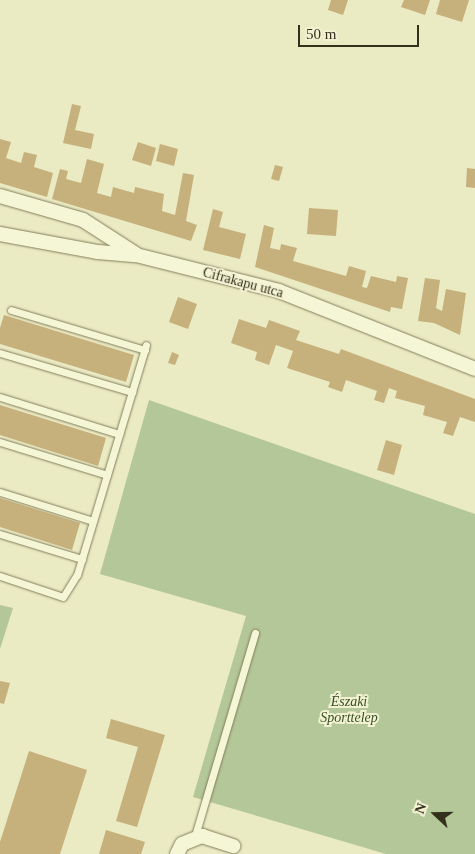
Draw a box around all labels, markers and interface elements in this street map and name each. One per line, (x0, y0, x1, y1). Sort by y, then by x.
scale bar (300, 15, 421, 47)
text: 50 m (306, 26, 336, 42)
street label: Cifrakapu utca (201, 264, 285, 302)
park label: Északi Sporttelep (320, 694, 378, 726)
north arrow (410, 789, 460, 839)
text: N (412, 801, 429, 816)

